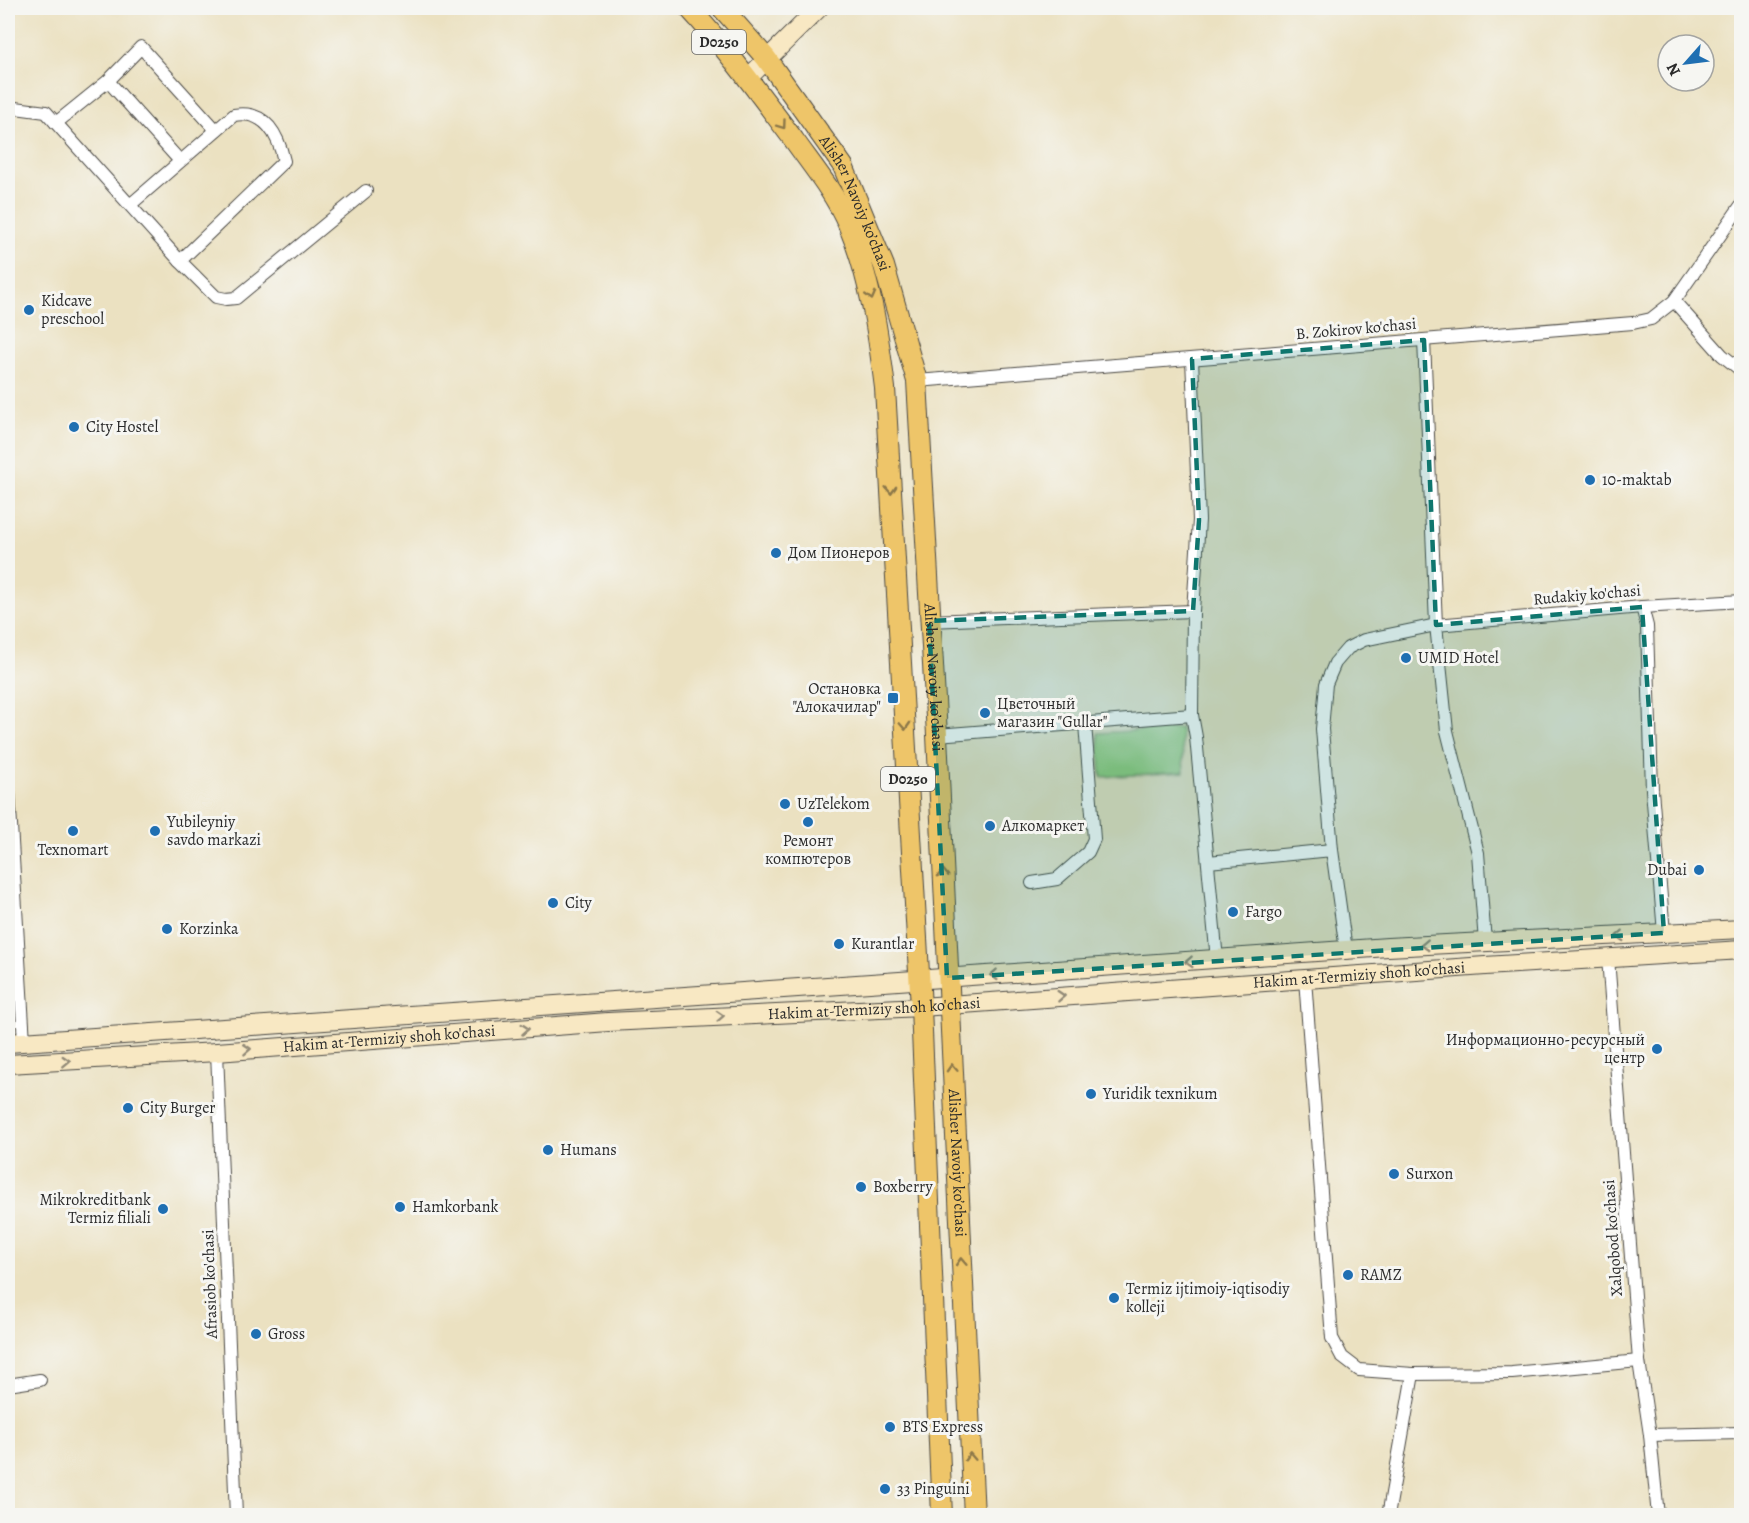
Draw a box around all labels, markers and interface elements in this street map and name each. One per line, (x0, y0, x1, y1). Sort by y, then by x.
road number: D025o (692, 30, 746, 54)
north arrow (1656, 33, 1716, 93)
text: N (1661, 59, 1686, 80)
one-way arrow (775, 118, 786, 129)
street label: Alisher Navoiy ko’chasi (813, 130, 896, 274)
place label: Kidcave preschool (41, 290, 104, 330)
one-way arrow (863, 291, 876, 301)
marker: Kidcave preschool (22, 303, 36, 317)
street label: B. Zokirov ko'chasi (1295, 313, 1417, 345)
place label: City Hostel (86, 416, 158, 438)
marker: City Hostel (67, 420, 81, 434)
place label: 10-maktab (1602, 469, 1672, 491)
marker: 10-maktab (1583, 473, 1597, 487)
one-way arrow (885, 485, 898, 494)
place label: Дом Пионеров (788, 542, 890, 564)
marker: Дом Пионеров (769, 546, 783, 560)
street label: Rudakiy ko'chasi (1532, 579, 1642, 611)
street label: Alisher Navoiy ko’chasi (919, 602, 949, 752)
place label: UMID Hotel (1418, 647, 1499, 669)
marker: UMID Hotel (1399, 651, 1413, 665)
place label: Остановка "Алокачилар" (792, 678, 882, 718)
marker: Остановка "Алокачилар" (886, 691, 900, 705)
place label: Цветочный магазин "Gullar" (997, 693, 1108, 733)
marker: Цветочный магазин "Gullar" (978, 706, 992, 720)
one-way arrow (898, 722, 911, 731)
road number: D025o (881, 767, 935, 791)
place label: UzTelekom (797, 793, 870, 815)
marker: UzTelekom (778, 797, 792, 811)
place label: Yubileyniy savdo markazi (166, 811, 261, 851)
marker: Ремонт компютеров (801, 815, 815, 829)
place label: Алкомаркет (1001, 815, 1084, 837)
marker: Алкомаркет (983, 819, 997, 833)
marker: Texnomart (66, 824, 80, 838)
marker: Yubileyniy savdo markazi (148, 824, 162, 838)
place label: Ремонт компютеров (765, 830, 851, 870)
place label: Texnomart (37, 839, 109, 861)
place label: Dubai (1647, 859, 1687, 881)
marker: Dubai (1692, 863, 1706, 877)
one-way arrow (936, 868, 949, 877)
place label: City (565, 892, 592, 914)
marker: City (546, 896, 560, 910)
place label: Fargo (1245, 901, 1282, 923)
marker: Fargo (1226, 905, 1240, 919)
place label: Korzinka (179, 918, 239, 940)
marker: Korzinka (160, 922, 174, 936)
one-way arrow (1616, 929, 1625, 942)
place label: Kurantlar (851, 933, 914, 955)
marker: Kurantlar (832, 937, 846, 951)
one-way arrow (1421, 938, 1430, 951)
one-way arrow (1185, 955, 1194, 968)
street label: Hakim at-Termiziy shoh ko'chasi (1252, 956, 1466, 994)
one-way arrow (990, 968, 999, 981)
one-way arrow (1057, 989, 1066, 1002)
street label: Hakim at-Termiziy shoh ko'chasi (767, 992, 981, 1025)
one-way arrow (715, 1010, 724, 1023)
street label: Hakim at-Termiziy shoh ko'chasi (282, 1020, 496, 1058)
one-way arrow (521, 1022, 530, 1035)
place label: Информационно-ресурсный центр (1446, 1029, 1645, 1069)
marker: Информационно-ресурсный центр (1650, 1042, 1664, 1056)
one-way arrow (242, 1043, 251, 1056)
one-way arrow (61, 1054, 70, 1067)
one-way arrow (946, 1063, 959, 1072)
place label: Yuridik texnikum (1102, 1083, 1218, 1105)
street label: Alisher Navoiy ko’chasi (943, 1087, 972, 1238)
marker: Yuridik texnikum (1084, 1087, 1098, 1101)
place label: City Burger (140, 1097, 215, 1119)
marker: City Burger (121, 1101, 135, 1115)
place label: Humans (560, 1139, 617, 1161)
marker: Humans (541, 1143, 555, 1157)
place label: Surxon (1406, 1163, 1454, 1185)
marker: Surxon (1387, 1167, 1401, 1181)
place label: Boxberry (873, 1176, 933, 1198)
street label: Xalqobod ko'chasi (1598, 1179, 1628, 1297)
marker: Boxberry (854, 1180, 868, 1194)
place label: Mikrokreditbank Termiz filiali (39, 1189, 151, 1229)
place label: Hamkorbank (412, 1196, 499, 1218)
marker: Hamkorbank (393, 1200, 407, 1214)
marker: Mikrokreditbank Termiz filiali (156, 1202, 170, 1216)
street label: Afrasiob ko'chasi (197, 1229, 223, 1340)
one-way arrow (955, 1258, 968, 1267)
place label: RAMZ (1360, 1264, 1402, 1286)
marker: RAMZ (1341, 1268, 1355, 1282)
place label: Termiz ijtimoiy-iqtisodiy kolleji (1126, 1278, 1290, 1318)
marker: Termiz ijtimoiy-iqtisodiy kolleji (1107, 1291, 1121, 1305)
place label: Gross (268, 1323, 305, 1345)
marker: Gross (249, 1327, 263, 1341)
place label: BTS Express (902, 1416, 983, 1438)
marker: BTS Express (883, 1420, 897, 1434)
one-way arrow (964, 1453, 977, 1462)
place label: 33 Pinguini (897, 1478, 970, 1500)
marker: 33 Pinguini (878, 1482, 892, 1496)

